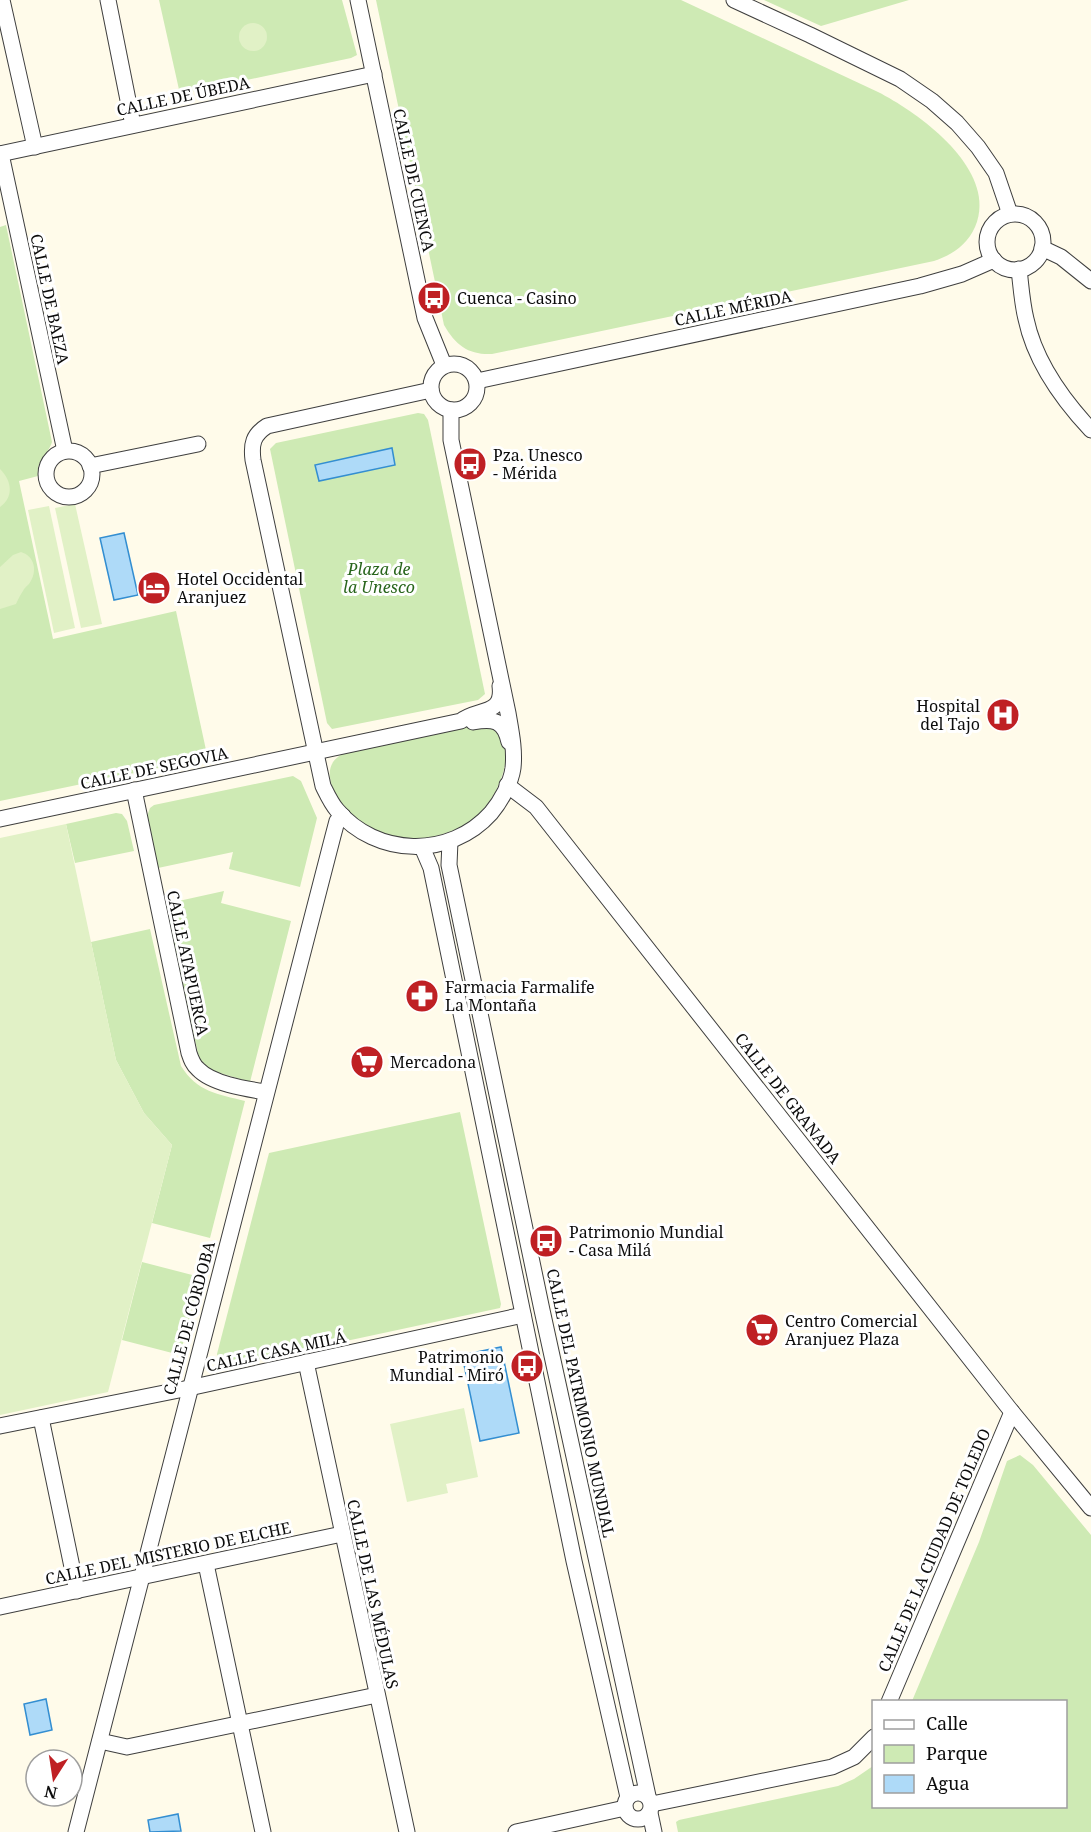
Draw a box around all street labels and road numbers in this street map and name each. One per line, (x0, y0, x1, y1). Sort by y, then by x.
street label: CALLE DE ÚBEDA (114, 71, 252, 121)
street label: CALLE DE CUENCA (388, 107, 440, 254)
street label: CALLE DE BAEZA (25, 232, 75, 367)
street label: CALLE MÉRIDA (672, 285, 794, 331)
street label: CALLE DE SEGOVIA (78, 741, 231, 794)
street label: CALLE ATAPUERCA (162, 888, 214, 1038)
street label: CALLE DE GRANADA (730, 1028, 846, 1168)
street label: CALLE DE CÓRDOBA (158, 1238, 220, 1397)
street label: CALLE DEL PATRIMONIO MUNDIAL (542, 1266, 620, 1540)
street label: CALLE CASA MILÁ (204, 1325, 349, 1377)
street label: CALLE DE LA CIUDAD DE TOLEDO (873, 1425, 995, 1675)
street label: CALLE DE LAS MÉDULAS (342, 1497, 404, 1691)
street label: CALLE DEL MISTERIO DE ELCHE (43, 1516, 293, 1590)

